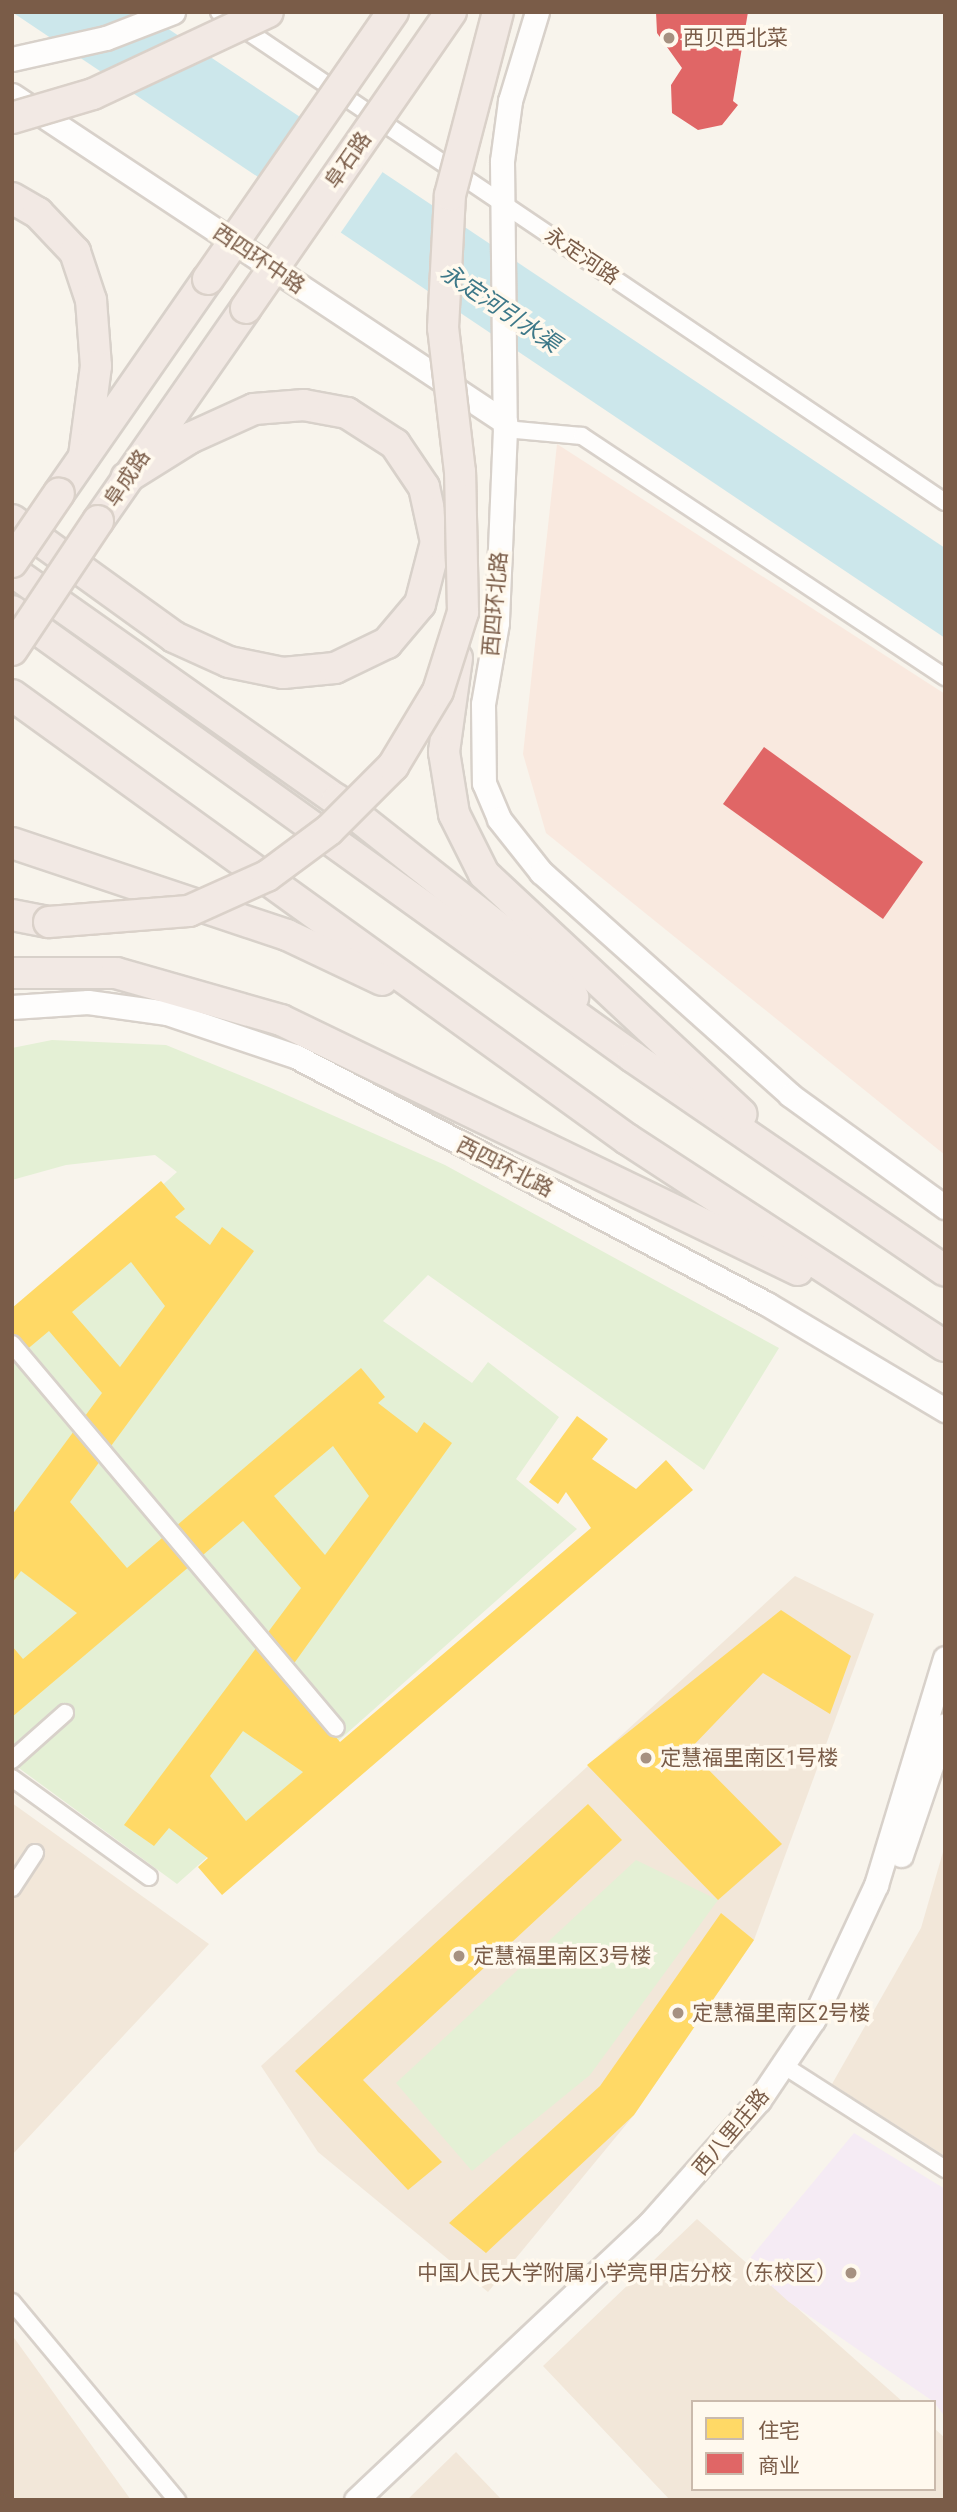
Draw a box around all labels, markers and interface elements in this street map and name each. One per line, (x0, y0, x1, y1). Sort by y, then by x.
place label: 西贝西北菜 (683, 25, 788, 51)
marker: 西贝西北菜 (661, 30, 677, 46)
street label: 阜石路 (320, 127, 376, 193)
street label: 西四环中路 (208, 219, 310, 299)
street label: 永定河路 (540, 222, 624, 290)
water label: 永定河引水渠 (435, 259, 565, 359)
street label: 阜成路 (99, 445, 155, 511)
street label: 西四环北路 (478, 551, 512, 657)
street label: 西四环北路 (453, 1132, 557, 1202)
place label: 定慧福里南区1号楼 (660, 1745, 838, 1771)
marker: 定慧福里南区1号楼 (638, 1750, 654, 1766)
place label: 定慧福里南区3号楼 (473, 1943, 651, 1969)
marker: 定慧福里南区3号楼 (451, 1948, 467, 1964)
place label: 定慧福里南区2号楼 (692, 2000, 870, 2026)
marker: 定慧福里南区2号楼 (670, 2005, 686, 2021)
street label: 西八里庄路 (688, 2084, 774, 2180)
place label: 中国人民大学附属小学亮甲店分校（东校区） (417, 2260, 837, 2286)
marker: 中国人民大学附属小学亮甲店分校（东校区） (843, 2265, 859, 2281)
legend (691, 2400, 936, 2491)
text: 住宅 (758, 2419, 800, 2443)
text: 商业 (758, 2454, 800, 2478)

